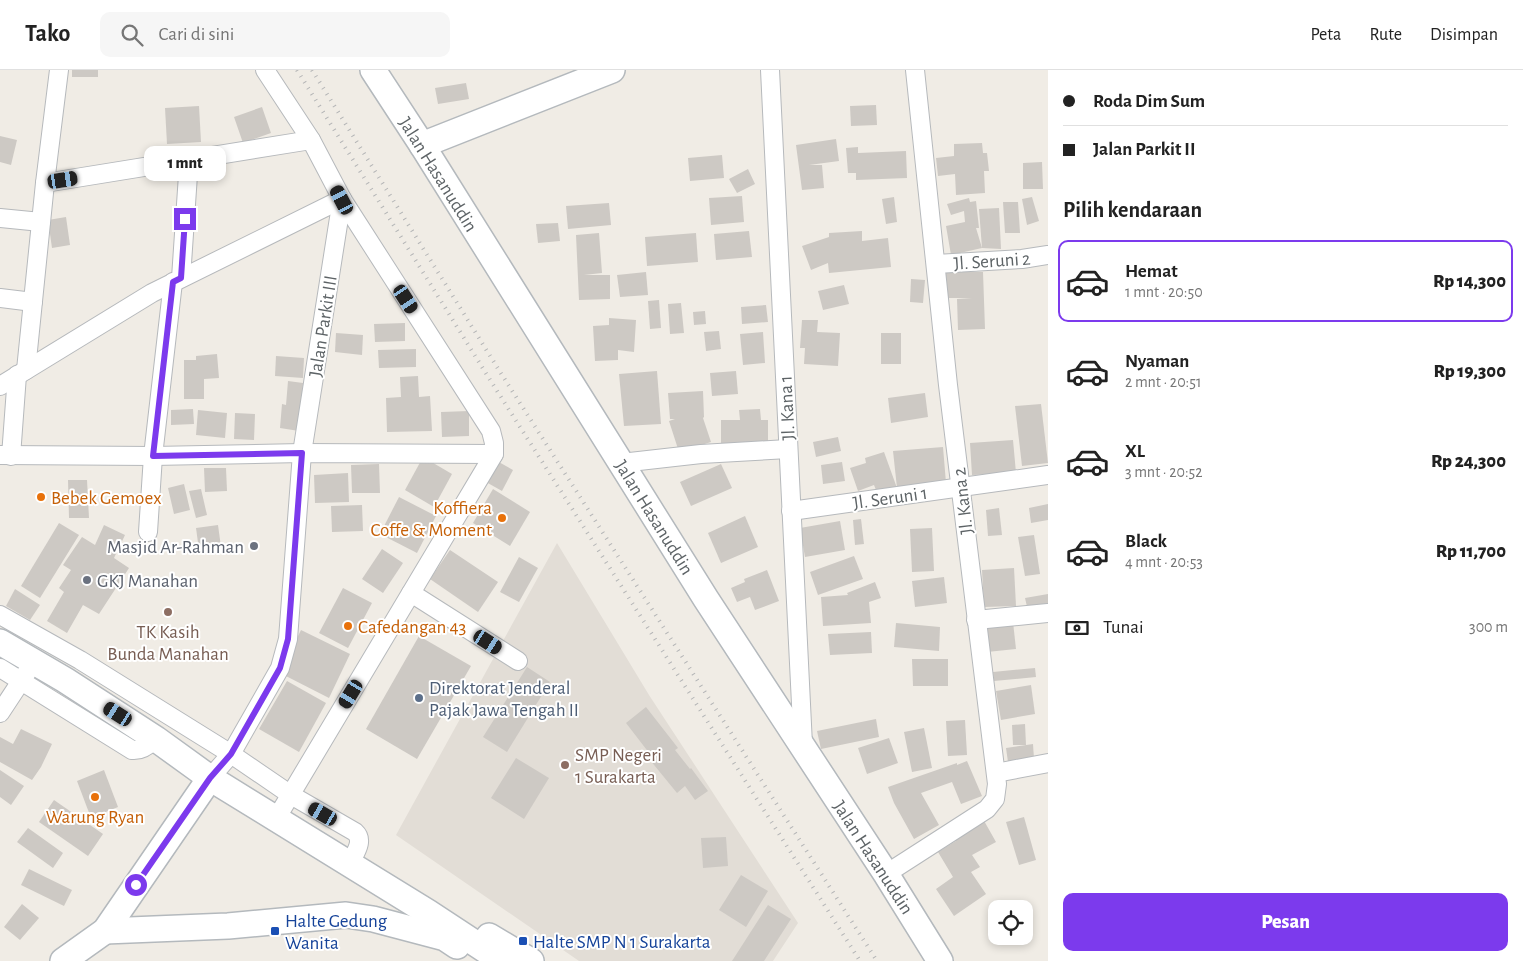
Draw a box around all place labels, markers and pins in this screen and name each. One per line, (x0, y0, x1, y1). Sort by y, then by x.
place label: Bebek Gemoex (51, 489, 161, 508)
marker: Bebek Gemoex (35, 491, 47, 503)
place label: Koffiera Coffe & Moment (371, 499, 492, 540)
marker: Koffiera Coffe & Moment (496, 512, 508, 524)
place label: Masjid Ar-Rahman (107, 538, 244, 557)
marker: Masjid Ar-Rahman (248, 540, 260, 552)
place label: GKJ Manahan (97, 572, 198, 591)
marker: GKJ Manahan (81, 574, 93, 586)
marker: TK Kasih Bunda Manahan (162, 606, 174, 618)
place label: Cafedangan 43 (358, 618, 466, 637)
marker: Cafedangan 43 (342, 620, 354, 632)
place label: TK Kasih Bunda Manahan (107, 623, 229, 664)
place label: Direktorat Jenderal Pajak Jawa Tengah II (429, 679, 579, 720)
marker: Direktorat Jenderal Pajak Jawa Tengah II (413, 692, 425, 704)
place label: SMP Negeri 1 Surakarta (575, 746, 662, 787)
marker: SMP Negeri 1 Surakarta (559, 759, 571, 771)
marker: Warung Ryan (89, 791, 101, 803)
place label: Warung Ryan (46, 808, 144, 827)
place label: Halte Gedung Wanita (285, 912, 388, 953)
marker: Halte Gedung Wanita (269, 925, 281, 937)
place label: Halte SMP N 1 Surakarta (533, 933, 711, 952)
marker: Halte SMP N 1 Surakarta (517, 935, 529, 947)

